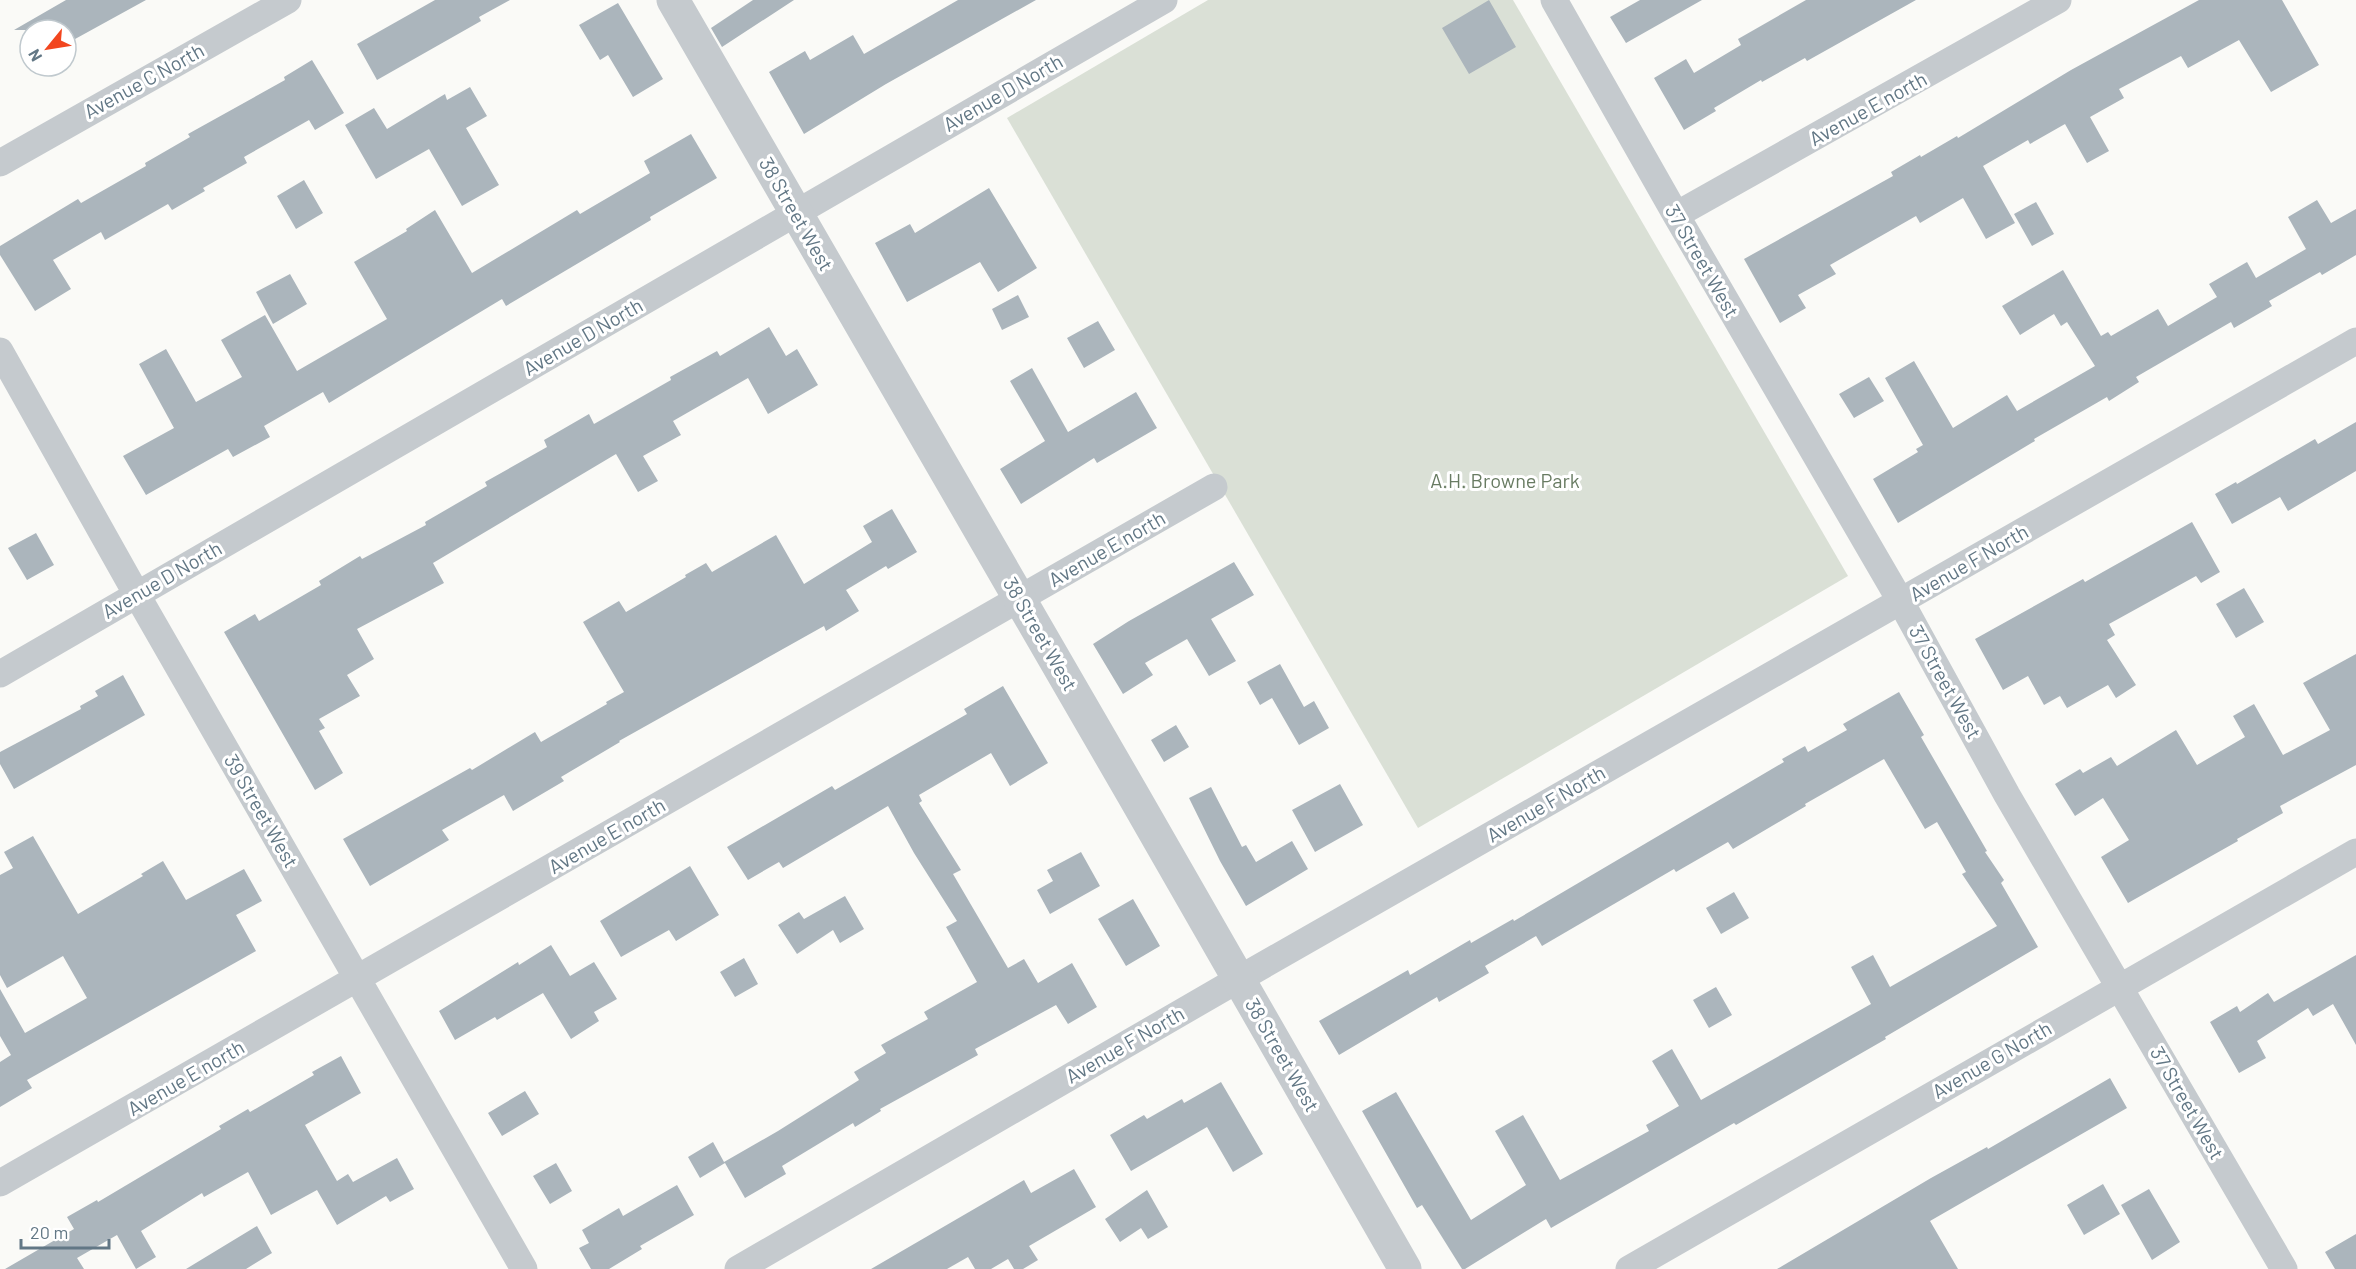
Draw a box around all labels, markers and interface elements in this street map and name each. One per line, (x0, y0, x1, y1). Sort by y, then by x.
north arrow (18, 18, 78, 78)
street label: Avenue C North (79, 37, 208, 123)
text: N (24, 46, 45, 65)
street label: Avenue D North (938, 48, 1067, 136)
street label: Avenue E north (1804, 66, 1931, 150)
street label: 38 Street West (755, 152, 839, 275)
street label: 37 Street West (1661, 200, 1745, 321)
street label: Avenue D North (518, 292, 647, 380)
park label: A.H. Browne Park (1430, 468, 1580, 492)
street label: Avenue E north (1044, 505, 1169, 591)
street label: Avenue F North (1905, 518, 2032, 606)
street label: Avenue D North (97, 535, 226, 623)
street label: 38 Street West (999, 572, 1083, 695)
street label: 37 Street West (1905, 620, 1987, 743)
street label: 39 Street West (220, 749, 304, 872)
street label: Avenue F North (1482, 759, 1609, 847)
street label: Avenue E north (544, 792, 669, 878)
street label: 38 Street West (1241, 993, 1325, 1116)
street label: Avenue F North (1061, 1000, 1188, 1088)
street label: Avenue G North (1928, 1015, 2055, 1103)
street label: Avenue E north (123, 1034, 248, 1120)
street label: 37 Street West (2146, 1042, 2230, 1163)
scale bar (21, 1212, 110, 1250)
text: 20 m (30, 1221, 68, 1243)

